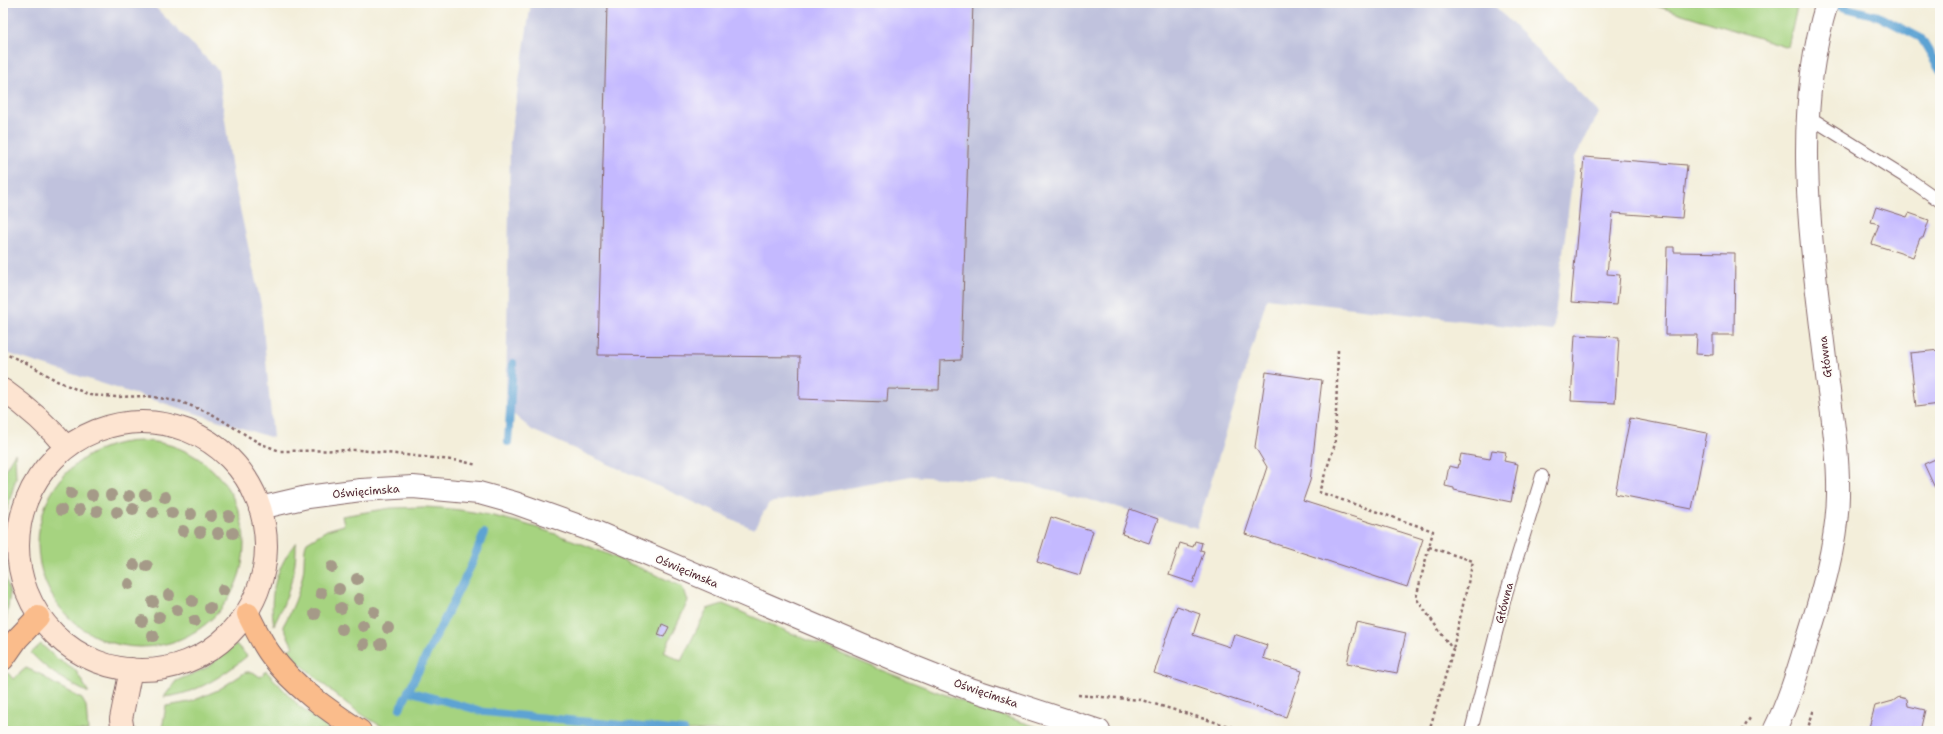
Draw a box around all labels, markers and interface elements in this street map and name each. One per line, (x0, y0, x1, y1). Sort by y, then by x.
street label: Główna (1815, 335, 1836, 379)
street label: Oświęcimska (332, 481, 400, 502)
street label: Oświęcimska (653, 551, 721, 592)
street label: Główna (1492, 581, 1517, 625)
street label: Oświęcimska (952, 675, 1020, 712)

